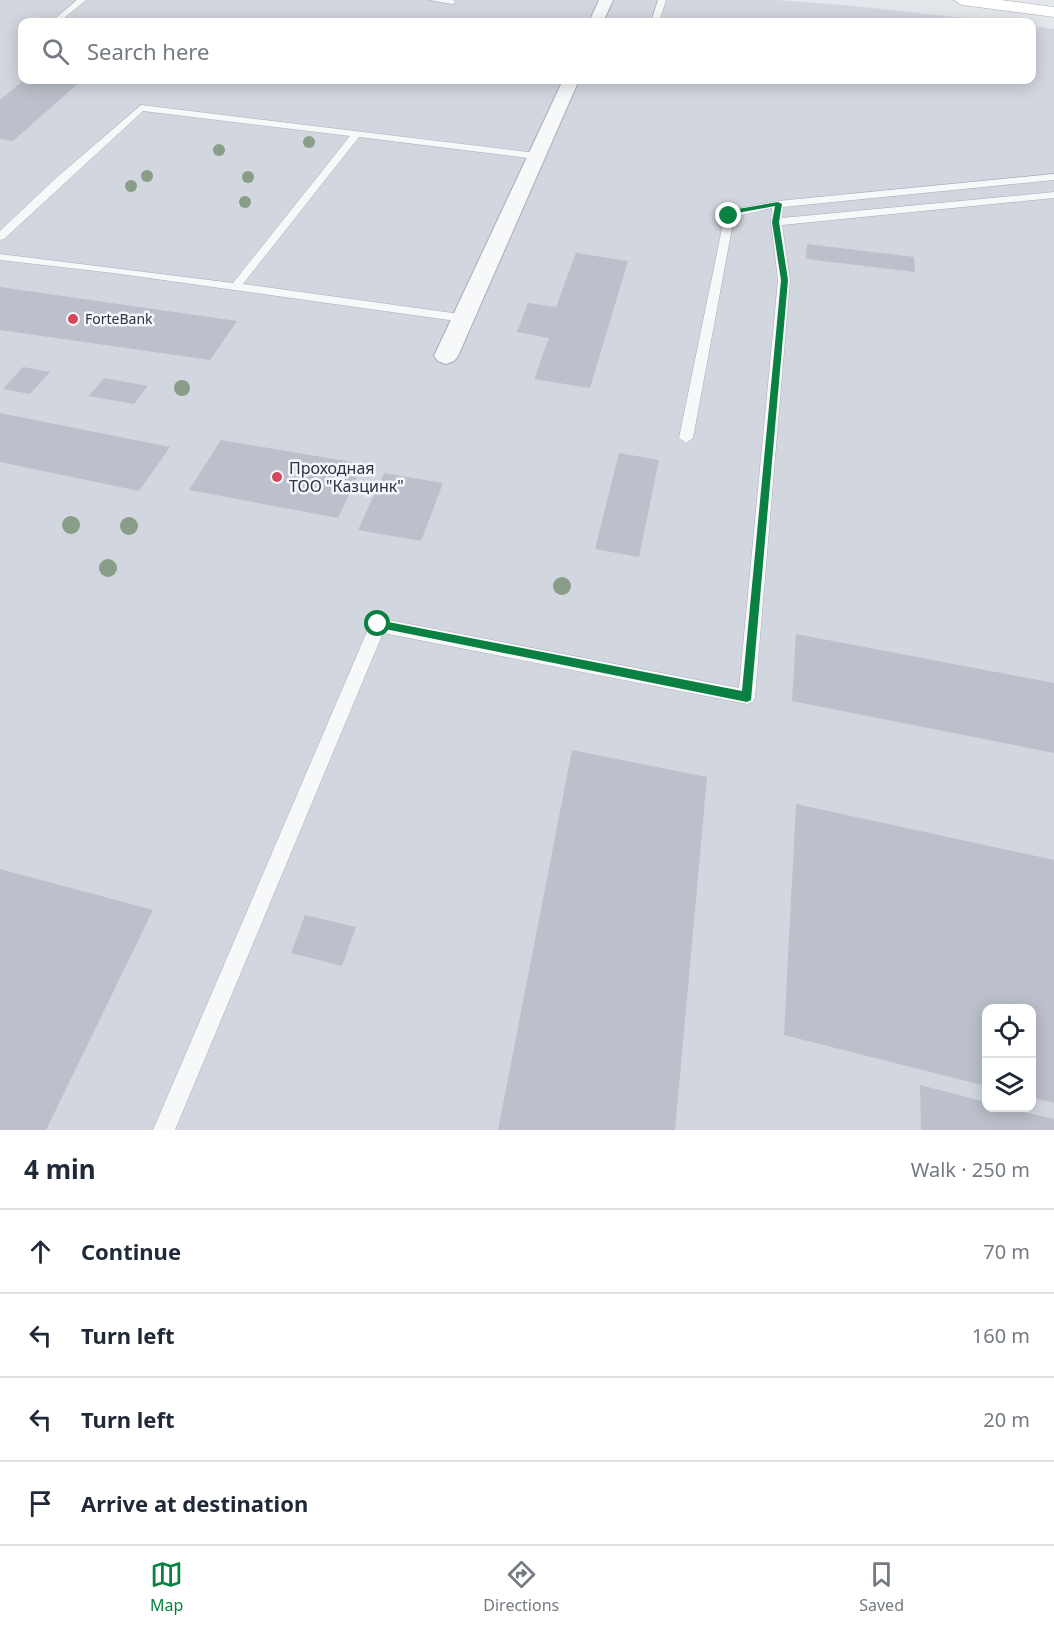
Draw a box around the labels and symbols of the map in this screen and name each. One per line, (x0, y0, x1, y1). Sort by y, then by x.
route end (715, 202, 741, 228)
place label: ForteBank (85, 309, 153, 328)
marker: ForteBank (66, 312, 80, 326)
place label: Проходная ТОО "Казцинк" (289, 457, 404, 497)
marker: Проходная ТОО "Казцинк" (270, 470, 284, 484)
route start (364, 610, 390, 636)

